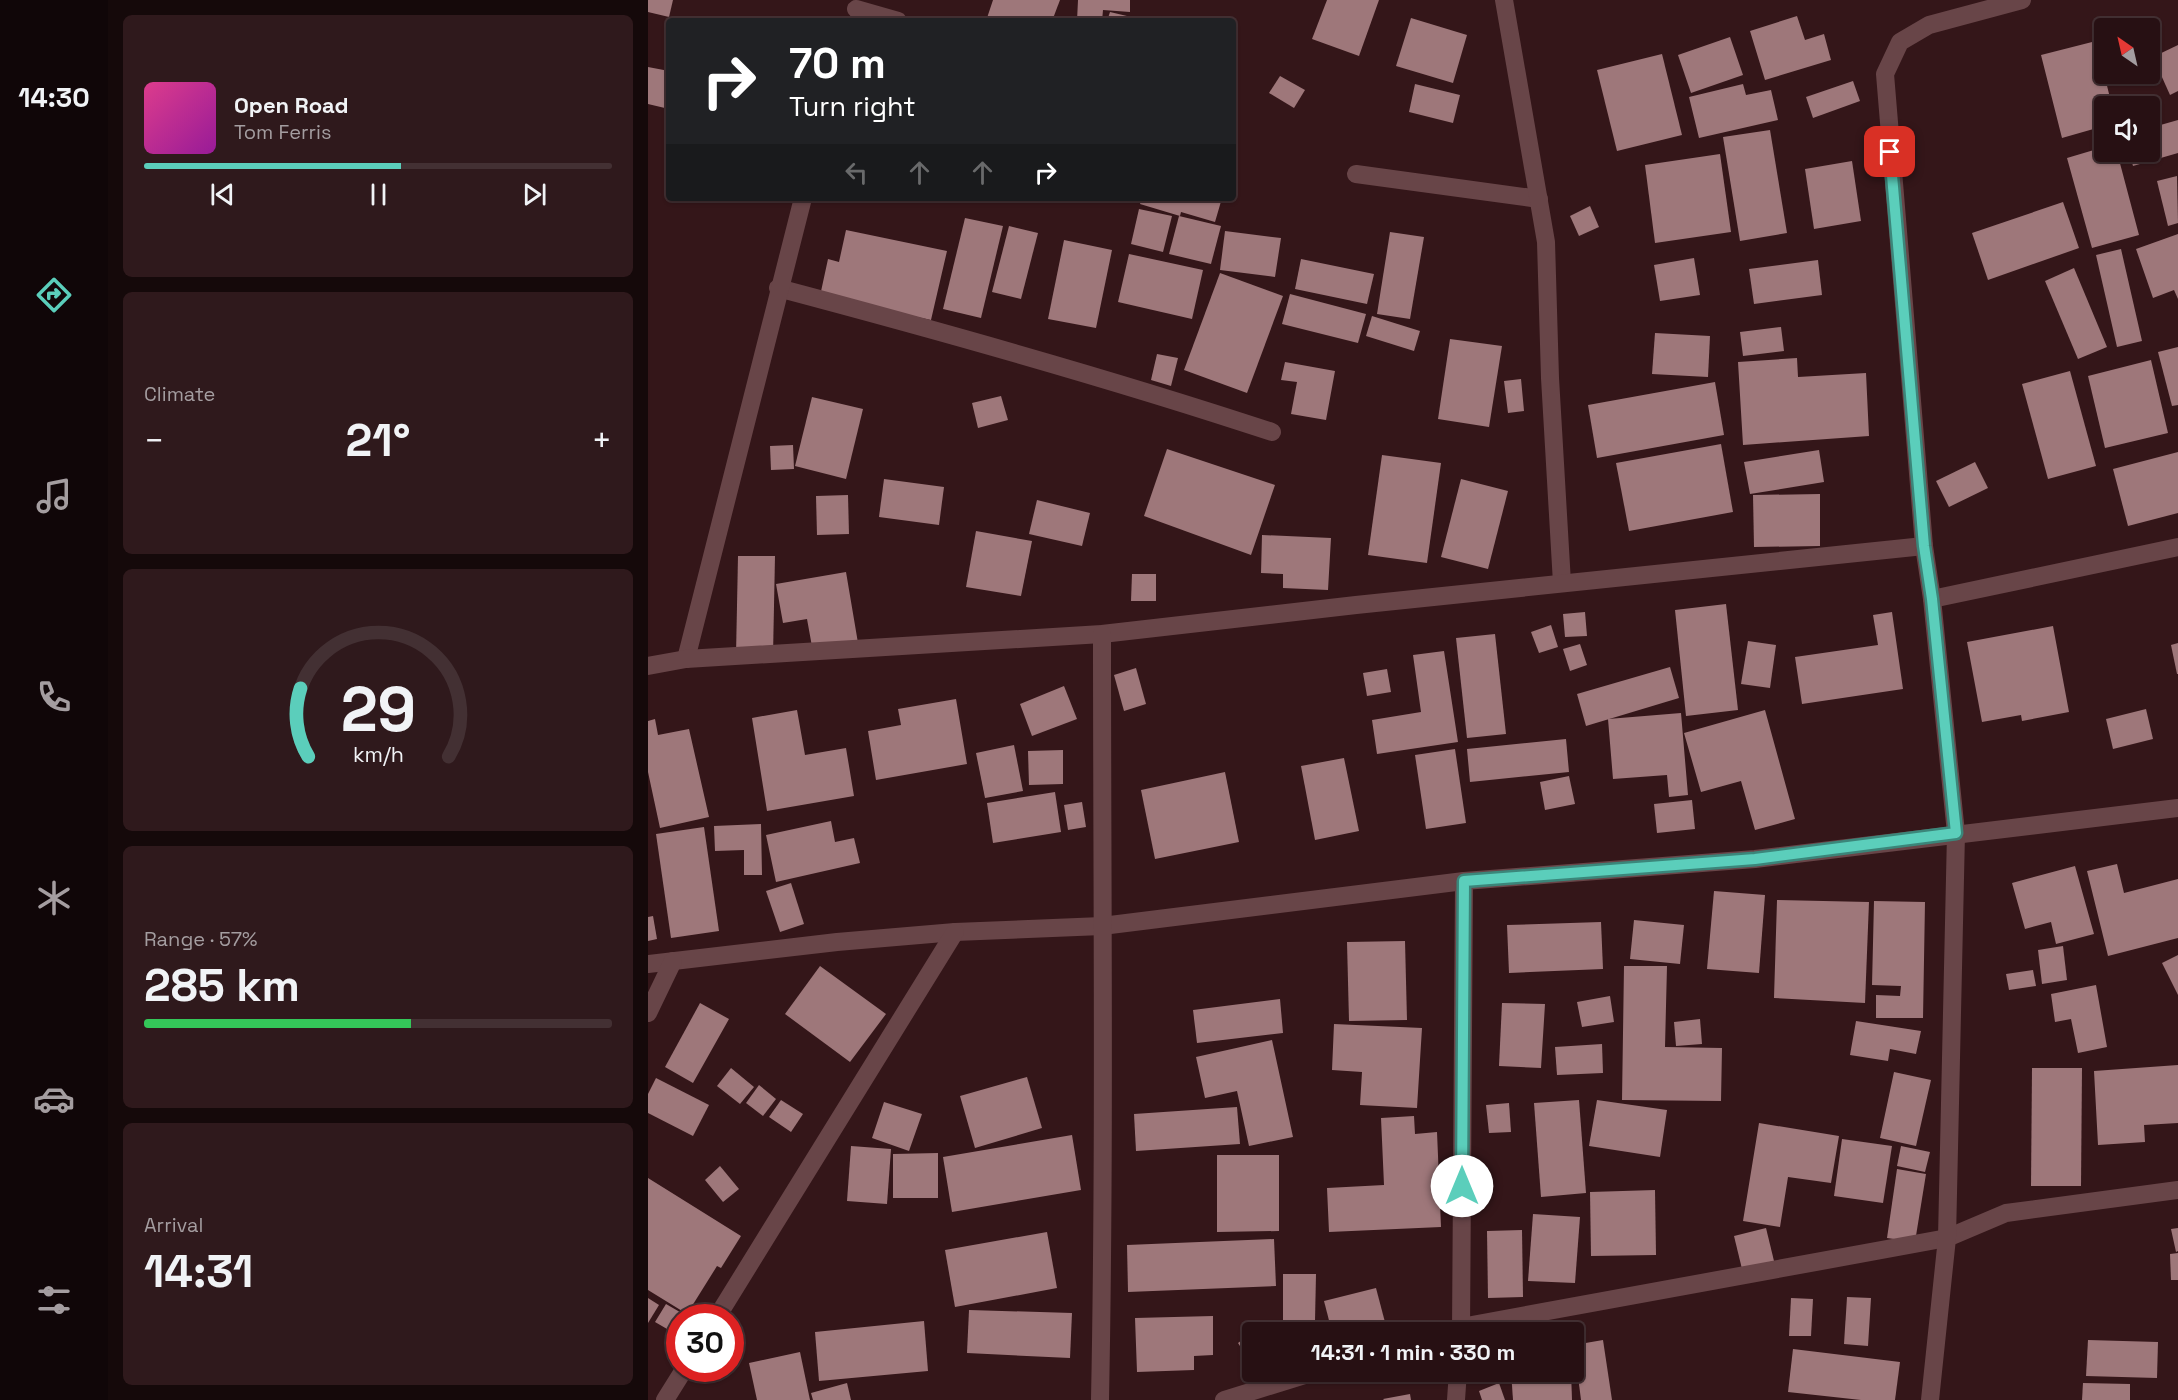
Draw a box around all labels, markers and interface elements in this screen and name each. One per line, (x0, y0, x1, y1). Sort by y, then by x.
north arrow (2094, 18, 2160, 84)
map controls (2094, 18, 2160, 162)
text: 70 m (789, 37, 886, 90)
icon: right (690, 42, 768, 120)
text: 14:30 (18, 80, 90, 115)
text: Turn right (789, 89, 916, 124)
text: Open Road (234, 91, 349, 119)
button: sound (2094, 96, 2160, 162)
text: Tom Ferris (234, 119, 332, 145)
pin (1864, 126, 1915, 177)
icon: arrive (1873, 135, 1906, 168)
icon: left (840, 156, 873, 189)
icon: ahead (903, 156, 936, 189)
icon: ahead (966, 156, 999, 189)
icon: right (1029, 156, 1062, 189)
icon: previous (206, 178, 239, 211)
icon: pause (362, 178, 395, 211)
icon: next (518, 178, 551, 211)
icon: directions (33, 274, 75, 316)
text: Climate (144, 381, 215, 407)
text: 21° (346, 412, 410, 469)
text: − (144, 420, 164, 462)
text: + (592, 420, 612, 462)
icon: music (33, 475, 75, 517)
text: 29 (340, 670, 416, 749)
icon: phone (33, 676, 75, 718)
text: km/h (352, 741, 404, 768)
icon: climate (33, 877, 75, 919)
text: Range · 57% (144, 926, 258, 952)
text: 285 km (144, 957, 300, 1014)
icon: car (33, 1078, 75, 1120)
position arrow (1430, 1154, 1494, 1218)
text: Arrival (144, 1212, 203, 1238)
text: 14:31 (144, 1243, 253, 1300)
icon: filters (33, 1279, 75, 1321)
speed limit sign: 30 (666, 1304, 744, 1382)
text: 14:31 · 1 min · 330 m (1311, 1338, 1515, 1366)

